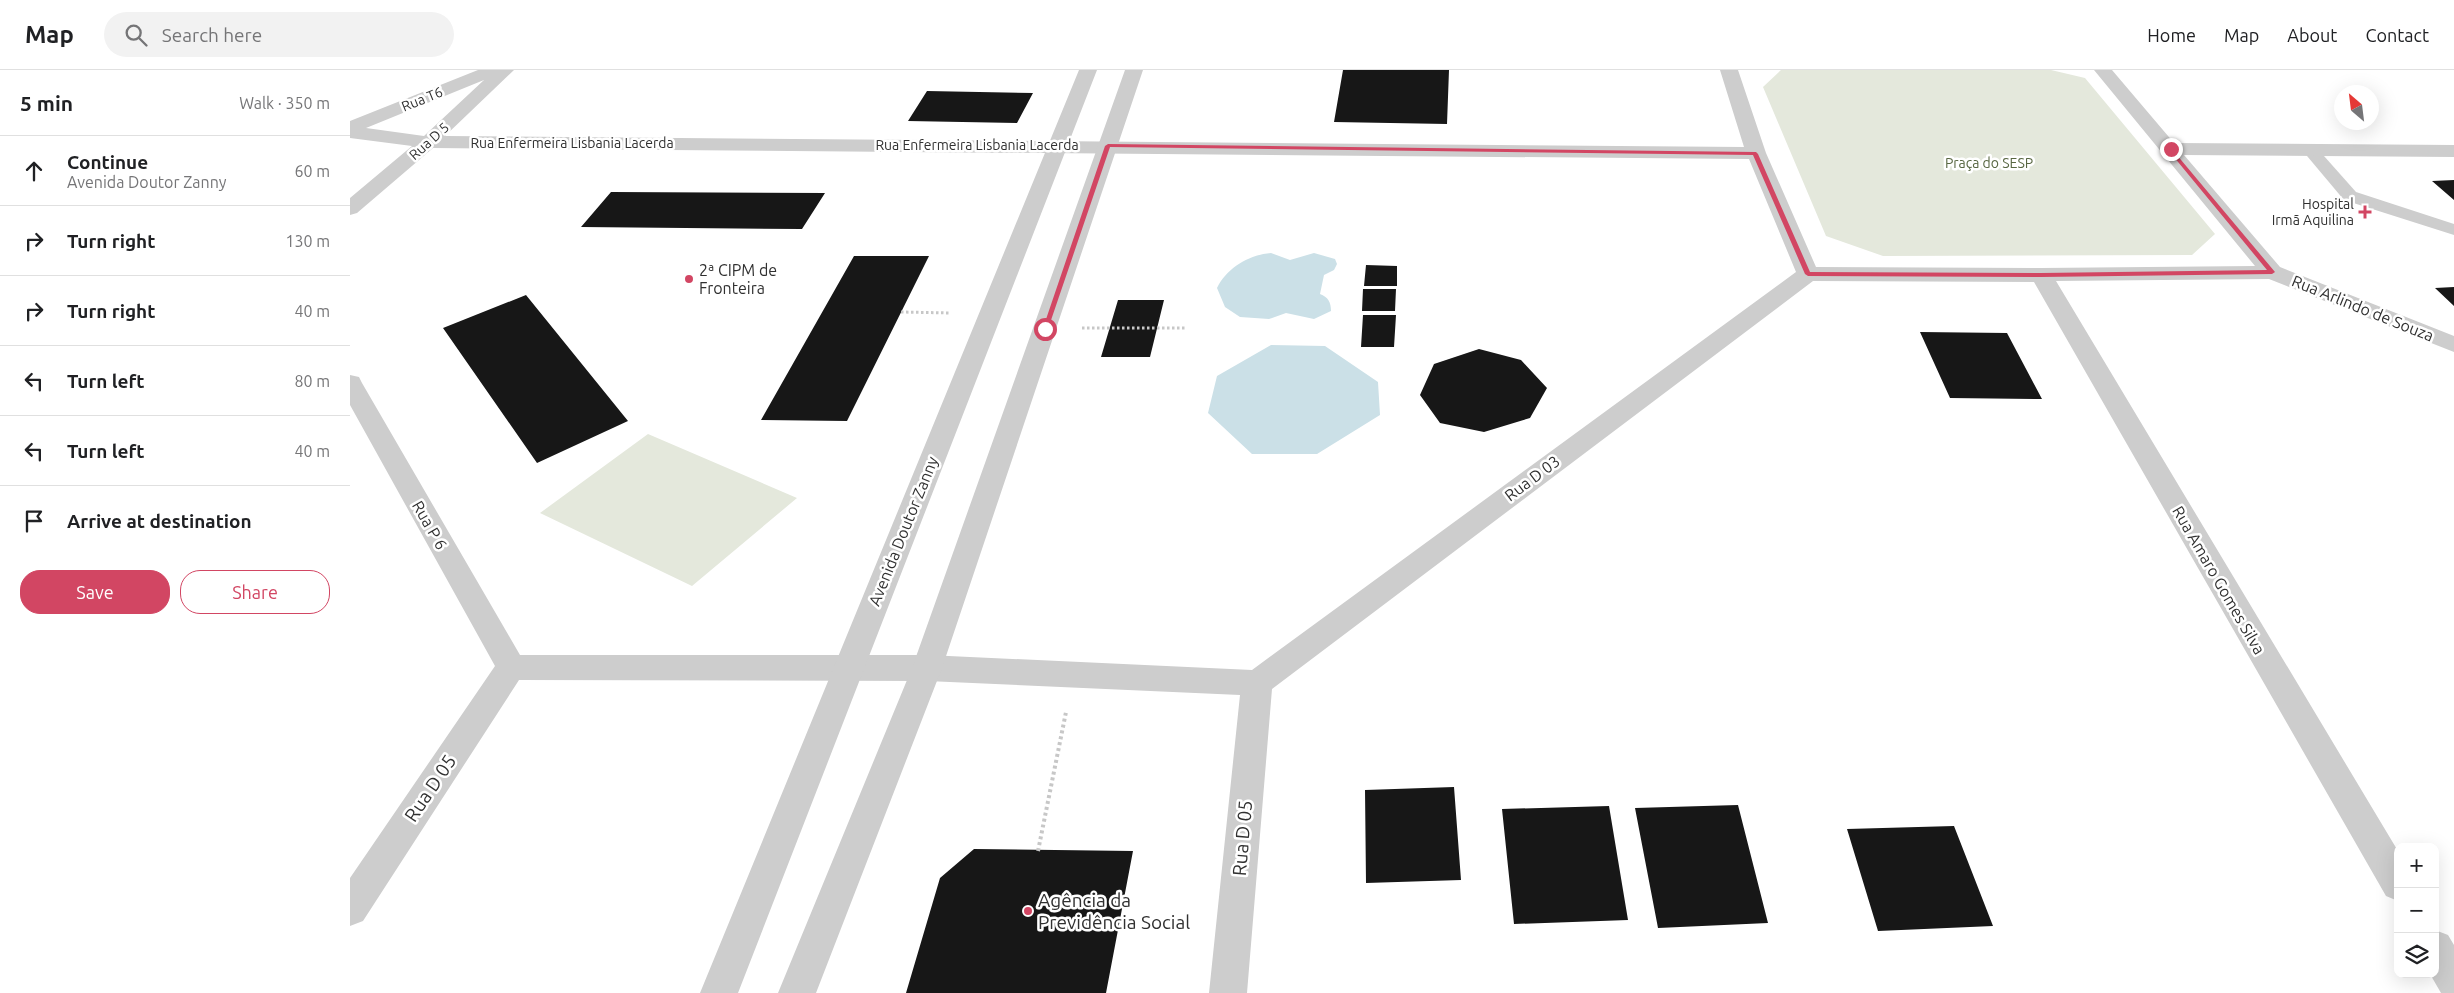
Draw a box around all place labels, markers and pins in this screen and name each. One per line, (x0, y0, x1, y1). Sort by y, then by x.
place label: Hospital Irmã Aquilina (2272, 196, 2354, 228)
marker: Hospital Irmã Aquilina (2358, 205, 2372, 219)
place label: 2ª CIPM de Fronteira (699, 261, 777, 297)
marker: 2ª CIPM de Fronteira (683, 273, 695, 285)
place label: Agência da Previdência Social (1038, 889, 1190, 933)
marker: Agência da Previdência Social (1022, 905, 1034, 917)

